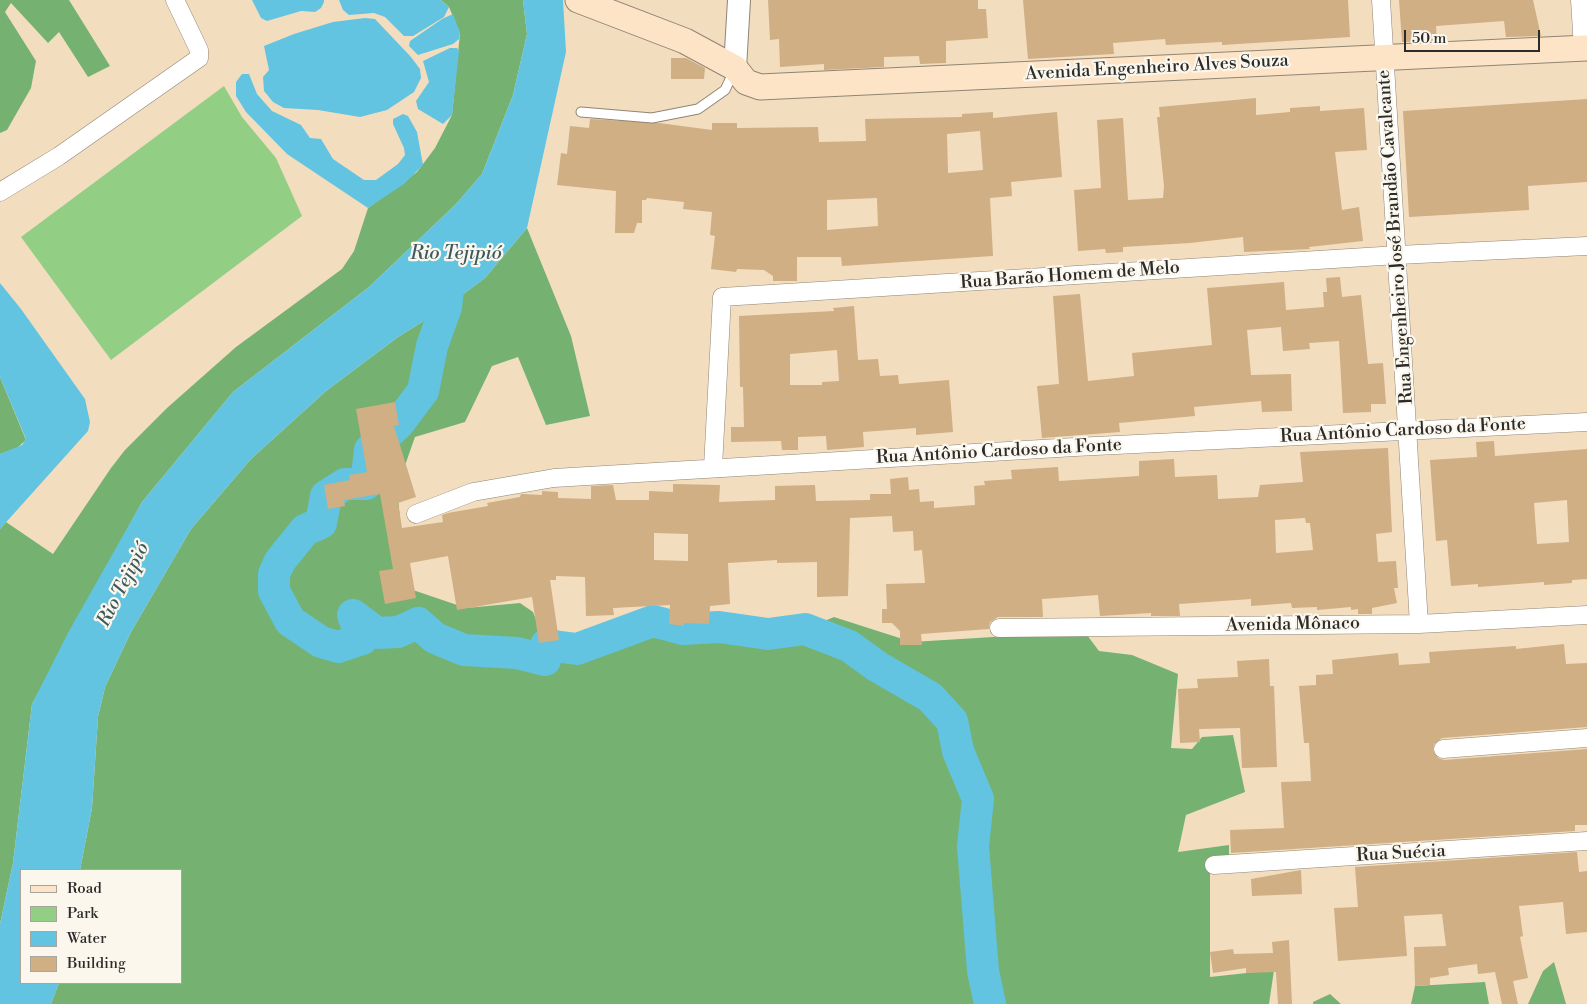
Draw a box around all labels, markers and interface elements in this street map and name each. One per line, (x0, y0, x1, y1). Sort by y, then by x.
scale bar (1407, 20, 1543, 52)
text: 50 m (1412, 29, 1446, 48)
street label: Avenida Engenheiro Alves Souza (1025, 50, 1289, 86)
street label: Rua Engenheiro José Brandão Cavalcante (1374, 69, 1418, 405)
water label: Rio Tejipió (410, 243, 502, 265)
street label: Rua Barão Homem de Melo (959, 258, 1181, 294)
street label: Rua Antônio Cardoso da Fonte (1279, 414, 1527, 448)
street label: Rua Antônio Cardoso da Fonte (875, 435, 1123, 469)
water label: Rio Tejipió (93, 539, 155, 631)
street label: Avenida Mônaco (1226, 613, 1360, 637)
street label: Rua Suécia (1356, 841, 1446, 867)
legend (20, 869, 182, 984)
text: Road (67, 879, 102, 898)
text: Park (67, 904, 98, 923)
text: Water (67, 929, 106, 948)
text: Building (67, 954, 126, 973)

